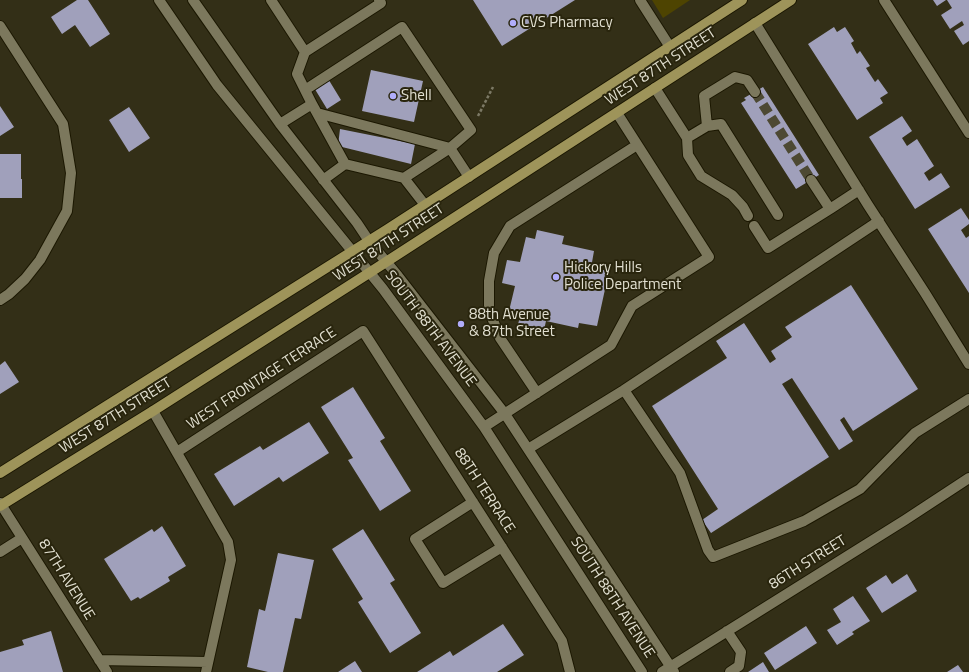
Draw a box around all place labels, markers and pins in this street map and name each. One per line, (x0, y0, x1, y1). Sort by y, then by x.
place label: CVS Pharmacy (521, 14, 613, 32)
marker: CVS Pharmacy (508, 18, 518, 28)
place label: Shell (401, 87, 432, 105)
marker: Shell (388, 91, 398, 101)
place label: Hickory Hills Police Department (564, 259, 681, 294)
marker: Hickory Hills Police Department (551, 272, 561, 282)
place label: 88th Avenue & 87th Street (469, 306, 555, 341)
marker: 88th Avenue & 87th Street (456, 319, 466, 329)

